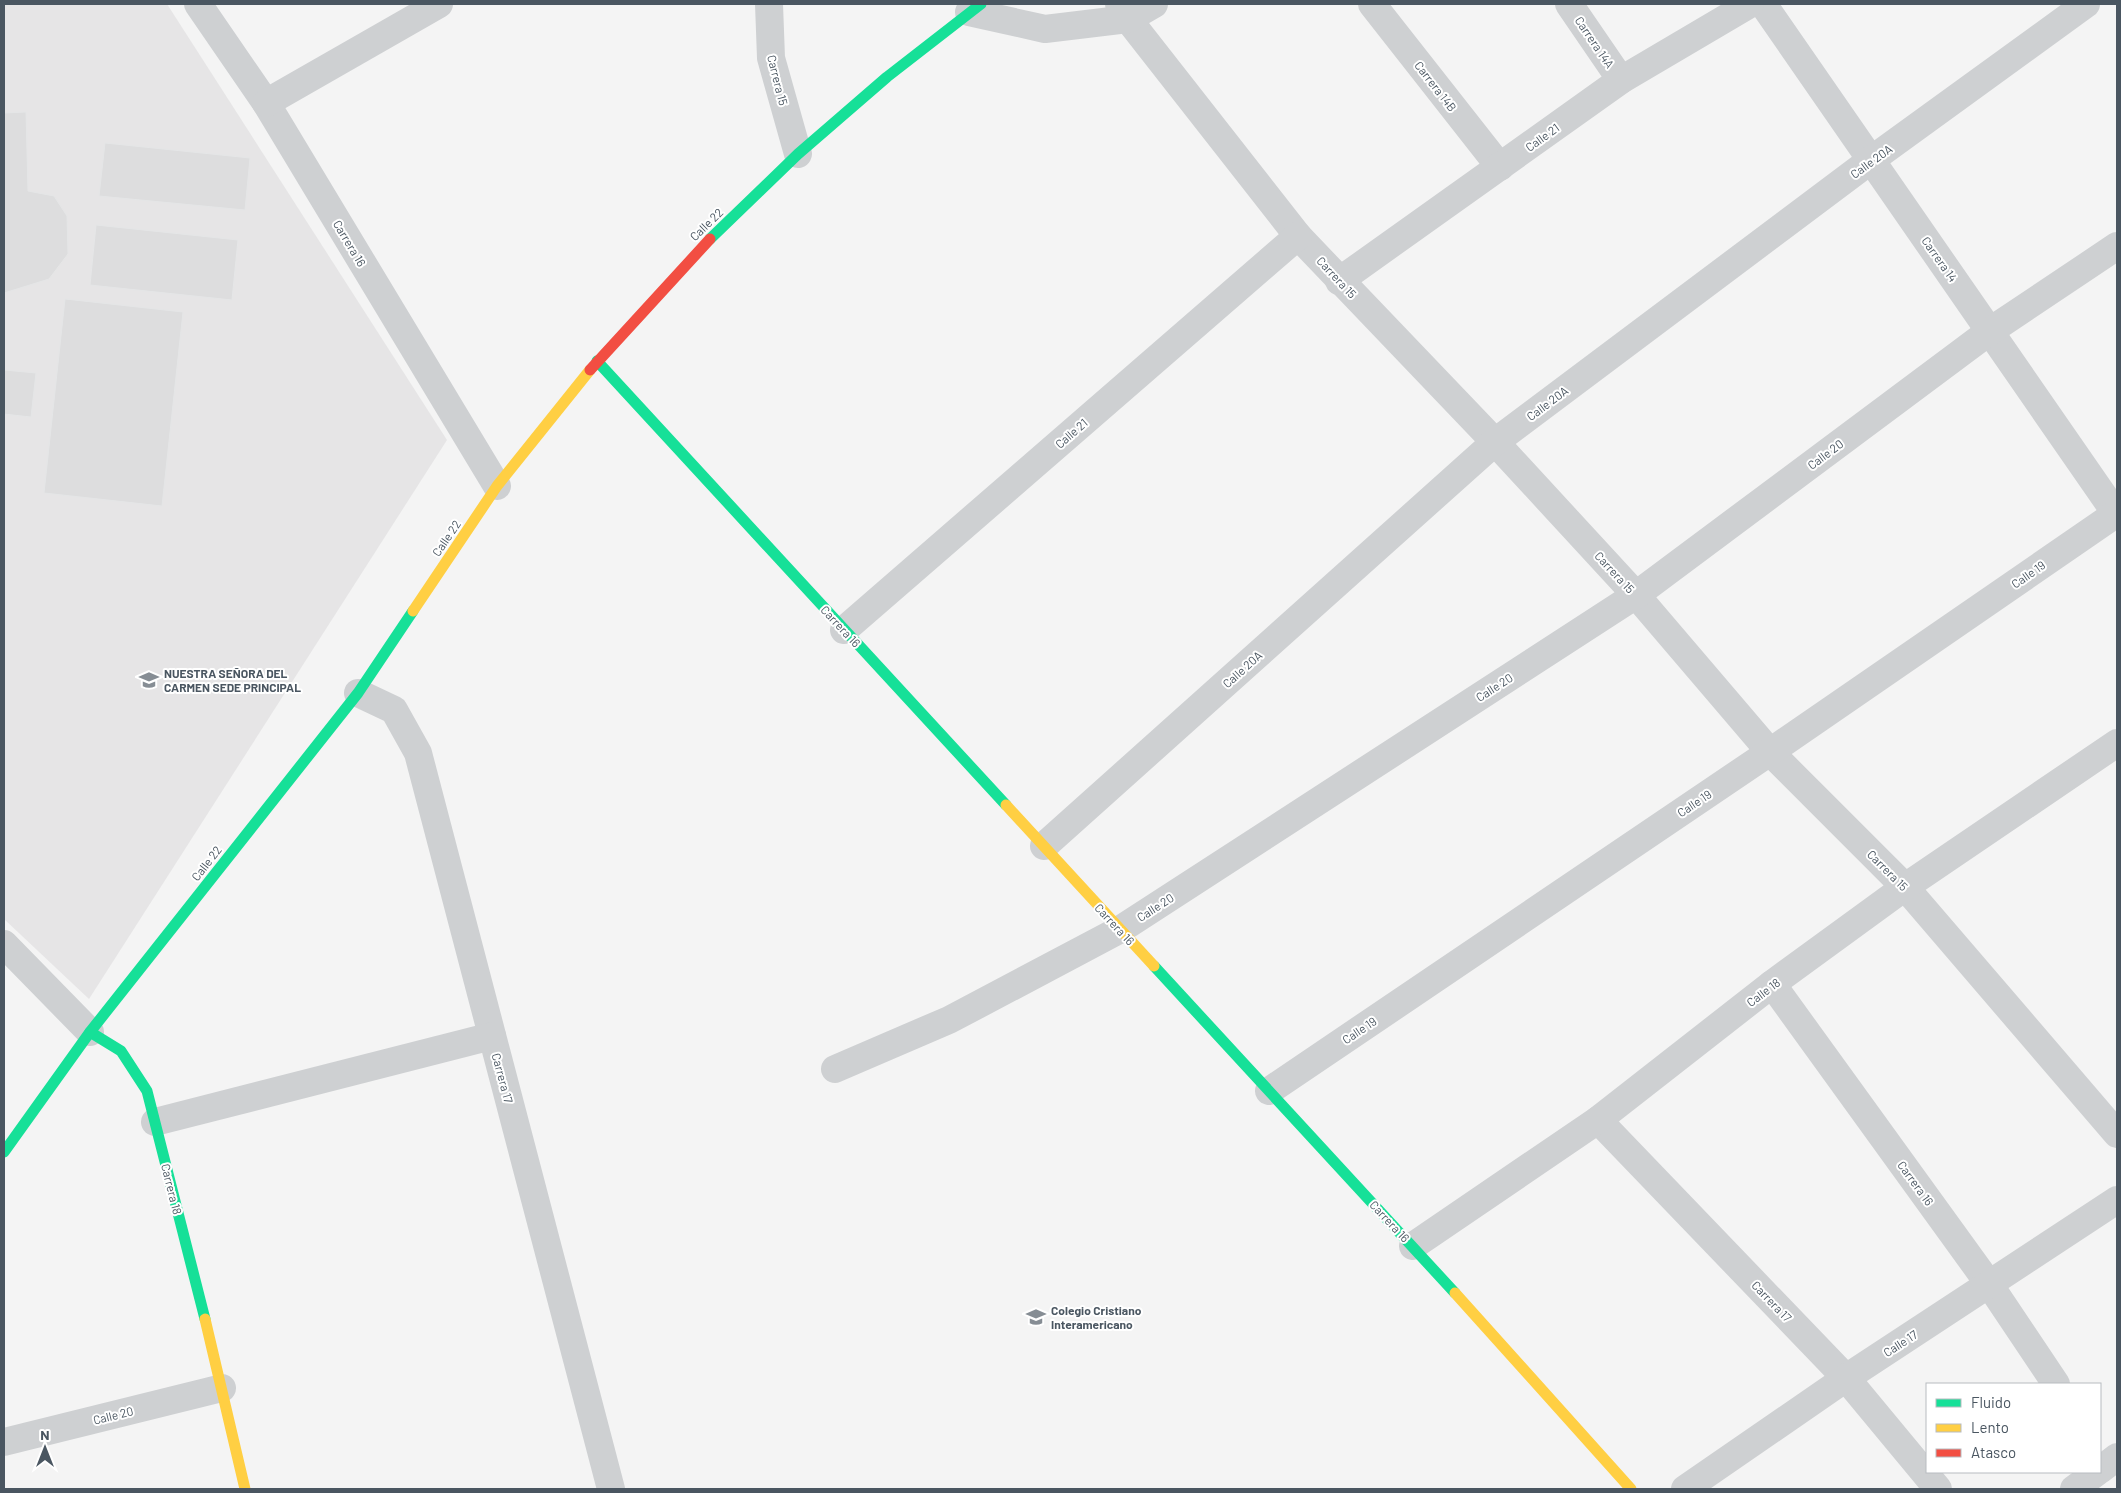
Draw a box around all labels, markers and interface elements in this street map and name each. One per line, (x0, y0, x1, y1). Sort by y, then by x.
street label: Carrera 14A (1573, 13, 1617, 71)
street label: Carrera 15 (765, 53, 791, 107)
street label: Carrera 14B (1412, 58, 1460, 114)
street label: Calle 21 (1522, 120, 1562, 154)
street label: Calle 20A (1847, 141, 1895, 181)
street label: Calle 22 (687, 205, 725, 243)
street label: Carrera 16 (331, 217, 369, 269)
street label: Carrera 14 (1919, 234, 1961, 284)
street label: Carrera 15 (1314, 253, 1360, 301)
street label: Calle 20A (1524, 383, 1570, 423)
street label: Calle 21 (1052, 415, 1090, 451)
street label: Calle 20 (1804, 436, 1846, 472)
street label: Calle 22 (429, 517, 463, 559)
street label: Carrera 15 (1592, 548, 1638, 596)
street label: Calle 19 (2008, 557, 2048, 591)
street label: Carrera 16 (818, 602, 864, 650)
street label: Calle 20A (1219, 648, 1265, 690)
place label: NUESTRA SEÑORA DEL CARMEN SEDE PRINCIPAL (164, 666, 301, 694)
school or university icon: NUESTRA SEÑORA DEL CARMEN SEDE PRINCIPAL (138, 669, 160, 691)
street label: Calle 20 (1473, 670, 1515, 704)
street label: Calle 19 (1674, 787, 1714, 819)
street label: Calle 22 (188, 843, 224, 883)
street label: Carrera 15 (1865, 847, 1911, 893)
street label: Calle 20 (1134, 890, 1176, 924)
street label: Carrera 16 (1092, 900, 1138, 948)
street label: Calle 18 (1744, 975, 1782, 1009)
street label: Calle 19 (1339, 1014, 1379, 1046)
street label: Carrera 17 (490, 1051, 516, 1105)
street label: Carrera 16 (1895, 1158, 1937, 1208)
street label: Carrera 18 (159, 1162, 185, 1216)
street label: Carrera 16 (1367, 1197, 1413, 1245)
street label: Carrera 17 (1749, 1278, 1795, 1324)
place label: Colegio Cristiano Interamericano (1051, 1303, 1142, 1331)
school or university icon: Colegio Cristiano Interamericano (1025, 1306, 1047, 1328)
street label: Calle 17 (1880, 1327, 1920, 1359)
legend (1926, 1383, 2101, 1473)
text: Fluido (1971, 1393, 2011, 1411)
street label: Calle 20 (91, 1403, 135, 1427)
text: Lento (1971, 1418, 2009, 1436)
north arrow (20, 1423, 70, 1473)
text: N (40, 1426, 50, 1443)
text: Atasco (1971, 1443, 2016, 1461)

